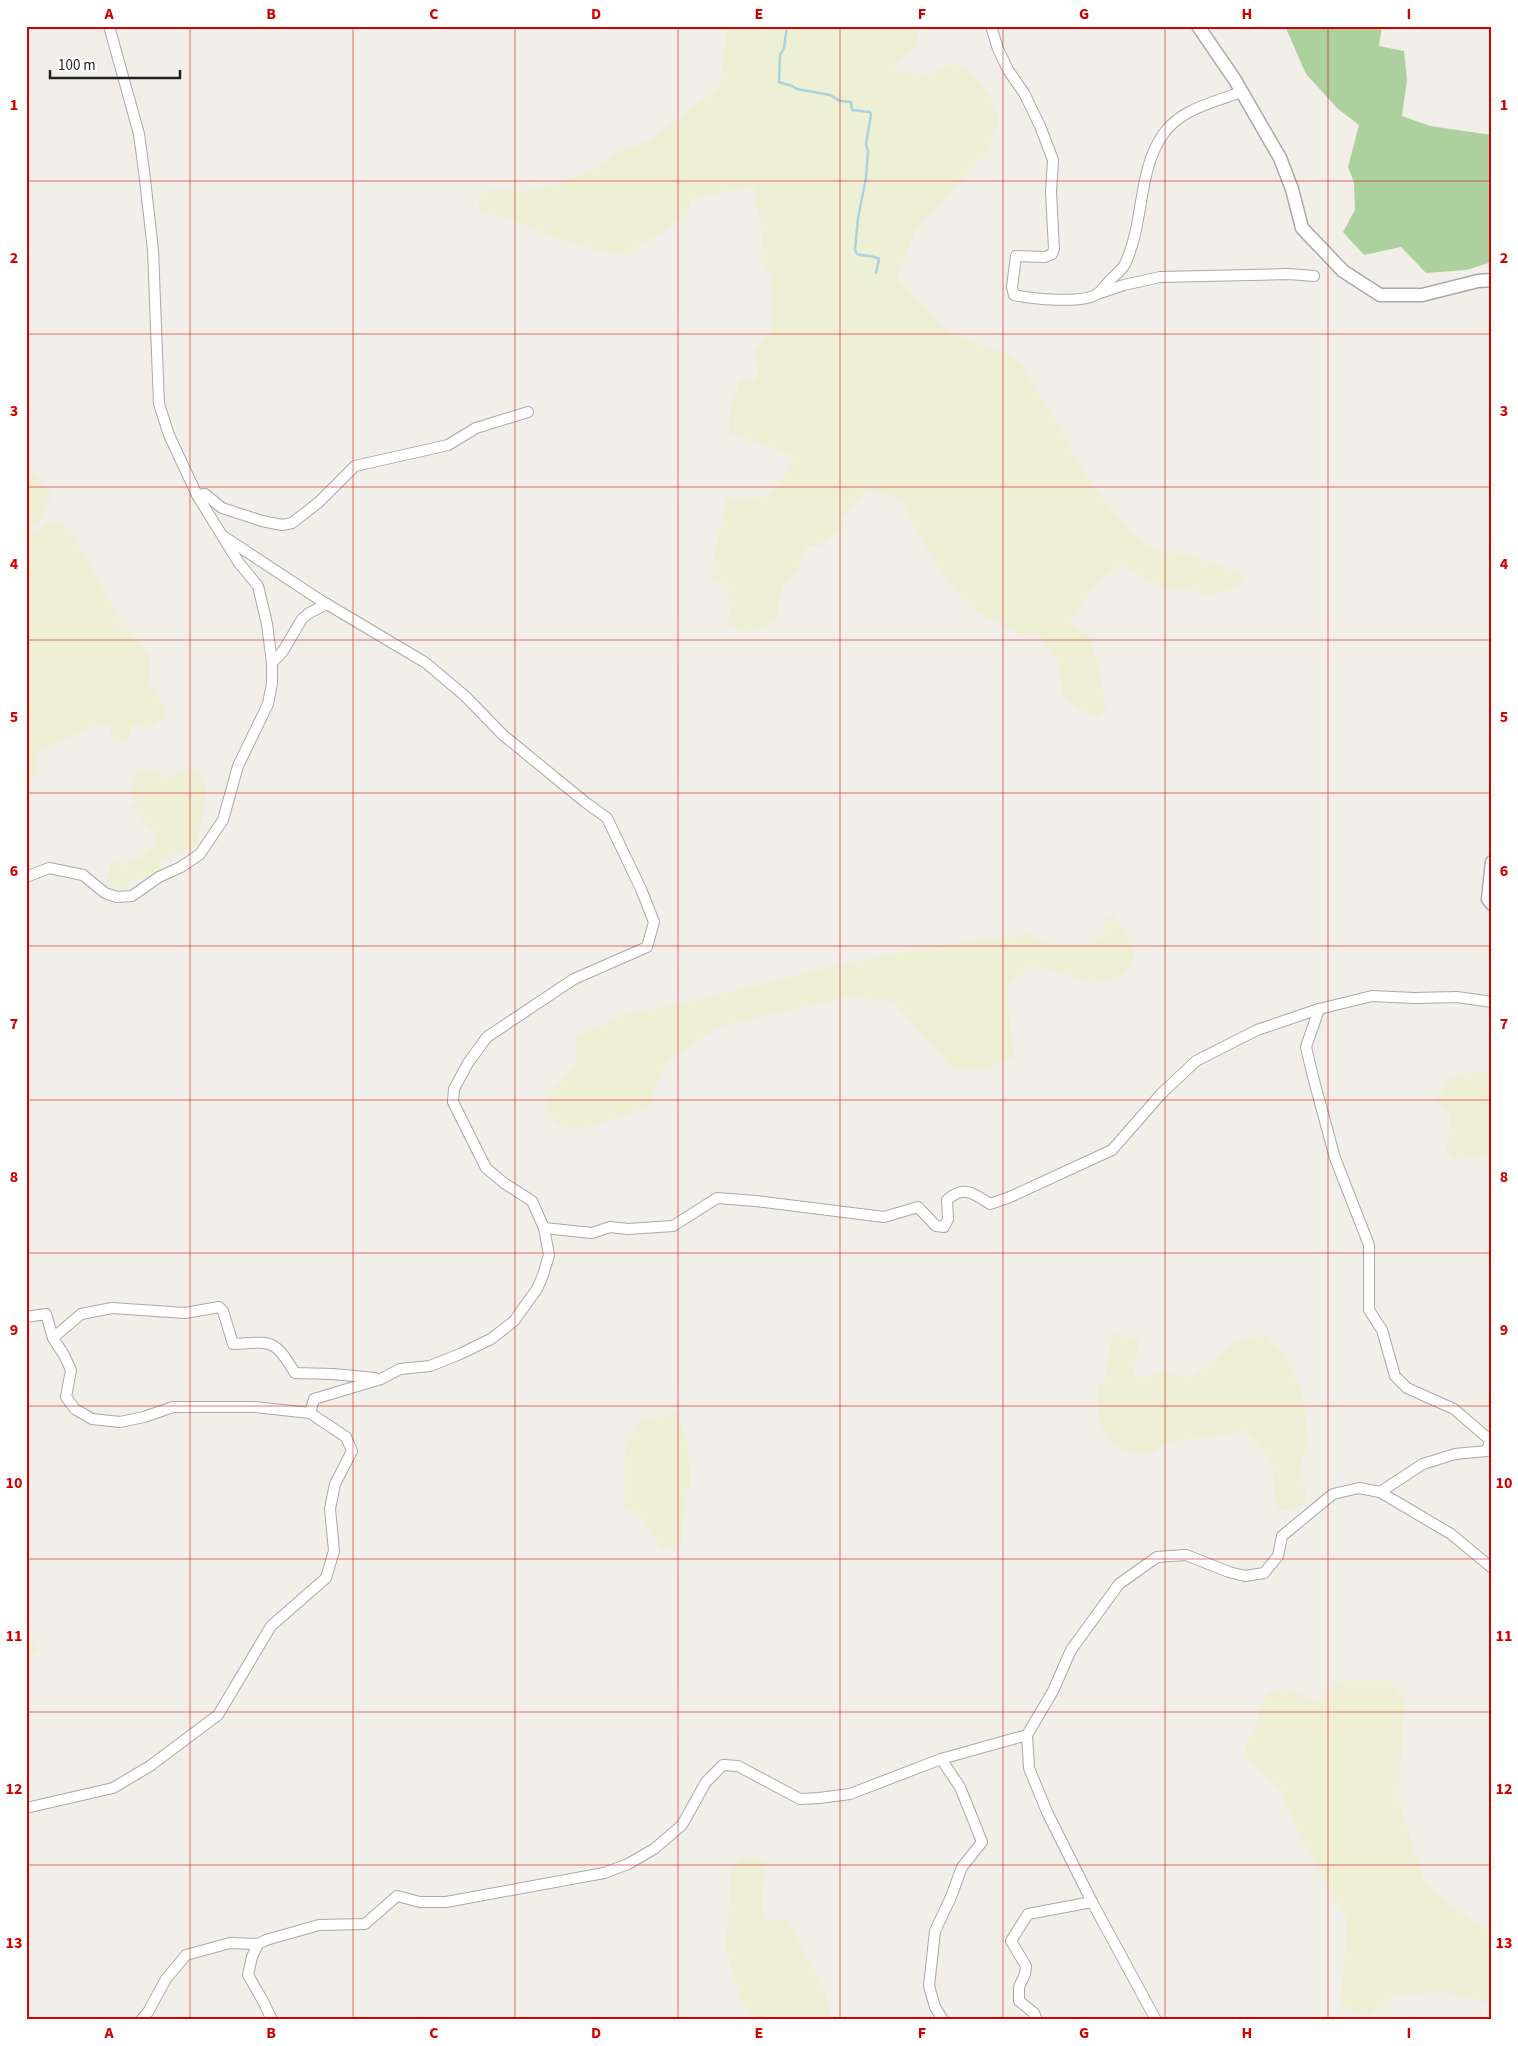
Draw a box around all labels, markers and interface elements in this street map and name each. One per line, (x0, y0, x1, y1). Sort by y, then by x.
text: A (103, 3, 114, 25)
text: B (266, 3, 276, 25)
text: C (429, 3, 439, 25)
text: D (591, 3, 601, 25)
text: E (755, 3, 763, 25)
text: F (918, 3, 926, 25)
text: G (1079, 3, 1089, 25)
text: H (1242, 3, 1252, 25)
text: I (1407, 3, 1411, 25)
scale bar (50, 48, 180, 80)
text: 100 m (58, 55, 96, 76)
text: 1 (10, 94, 18, 116)
text: 1 (1500, 94, 1508, 116)
text: 2 (10, 247, 18, 269)
text: 2 (1500, 247, 1508, 269)
text: 3 (10, 400, 18, 422)
text: 3 (1500, 400, 1508, 422)
text: 4 (10, 553, 19, 575)
text: 4 (1500, 553, 1509, 575)
text: 5 (10, 706, 18, 728)
text: 5 (1500, 706, 1508, 728)
text: 6 (10, 860, 18, 882)
text: 6 (1500, 860, 1508, 882)
text: 7 (10, 1013, 18, 1035)
text: 7 (1500, 1013, 1508, 1035)
text: 8 (10, 1166, 18, 1188)
text: 8 (1500, 1166, 1508, 1188)
text: 9 (10, 1319, 18, 1341)
text: 9 (1500, 1319, 1508, 1341)
text: 10 (6, 1472, 22, 1494)
text: 10 (1496, 1472, 1512, 1494)
text: 11 (6, 1625, 22, 1647)
text: 11 (1496, 1625, 1512, 1647)
text: 12 (6, 1778, 22, 1800)
text: 12 (1496, 1778, 1512, 1800)
text: 13 (6, 1932, 22, 1954)
text: 13 (1496, 1932, 1512, 1954)
text: A (103, 2022, 114, 2044)
text: B (266, 2022, 276, 2044)
text: C (429, 2022, 439, 2044)
text: D (591, 2022, 601, 2044)
text: E (755, 2022, 763, 2044)
text: F (918, 2022, 926, 2044)
text: G (1079, 2022, 1089, 2044)
text: H (1242, 2022, 1252, 2044)
text: I (1407, 2022, 1411, 2044)

